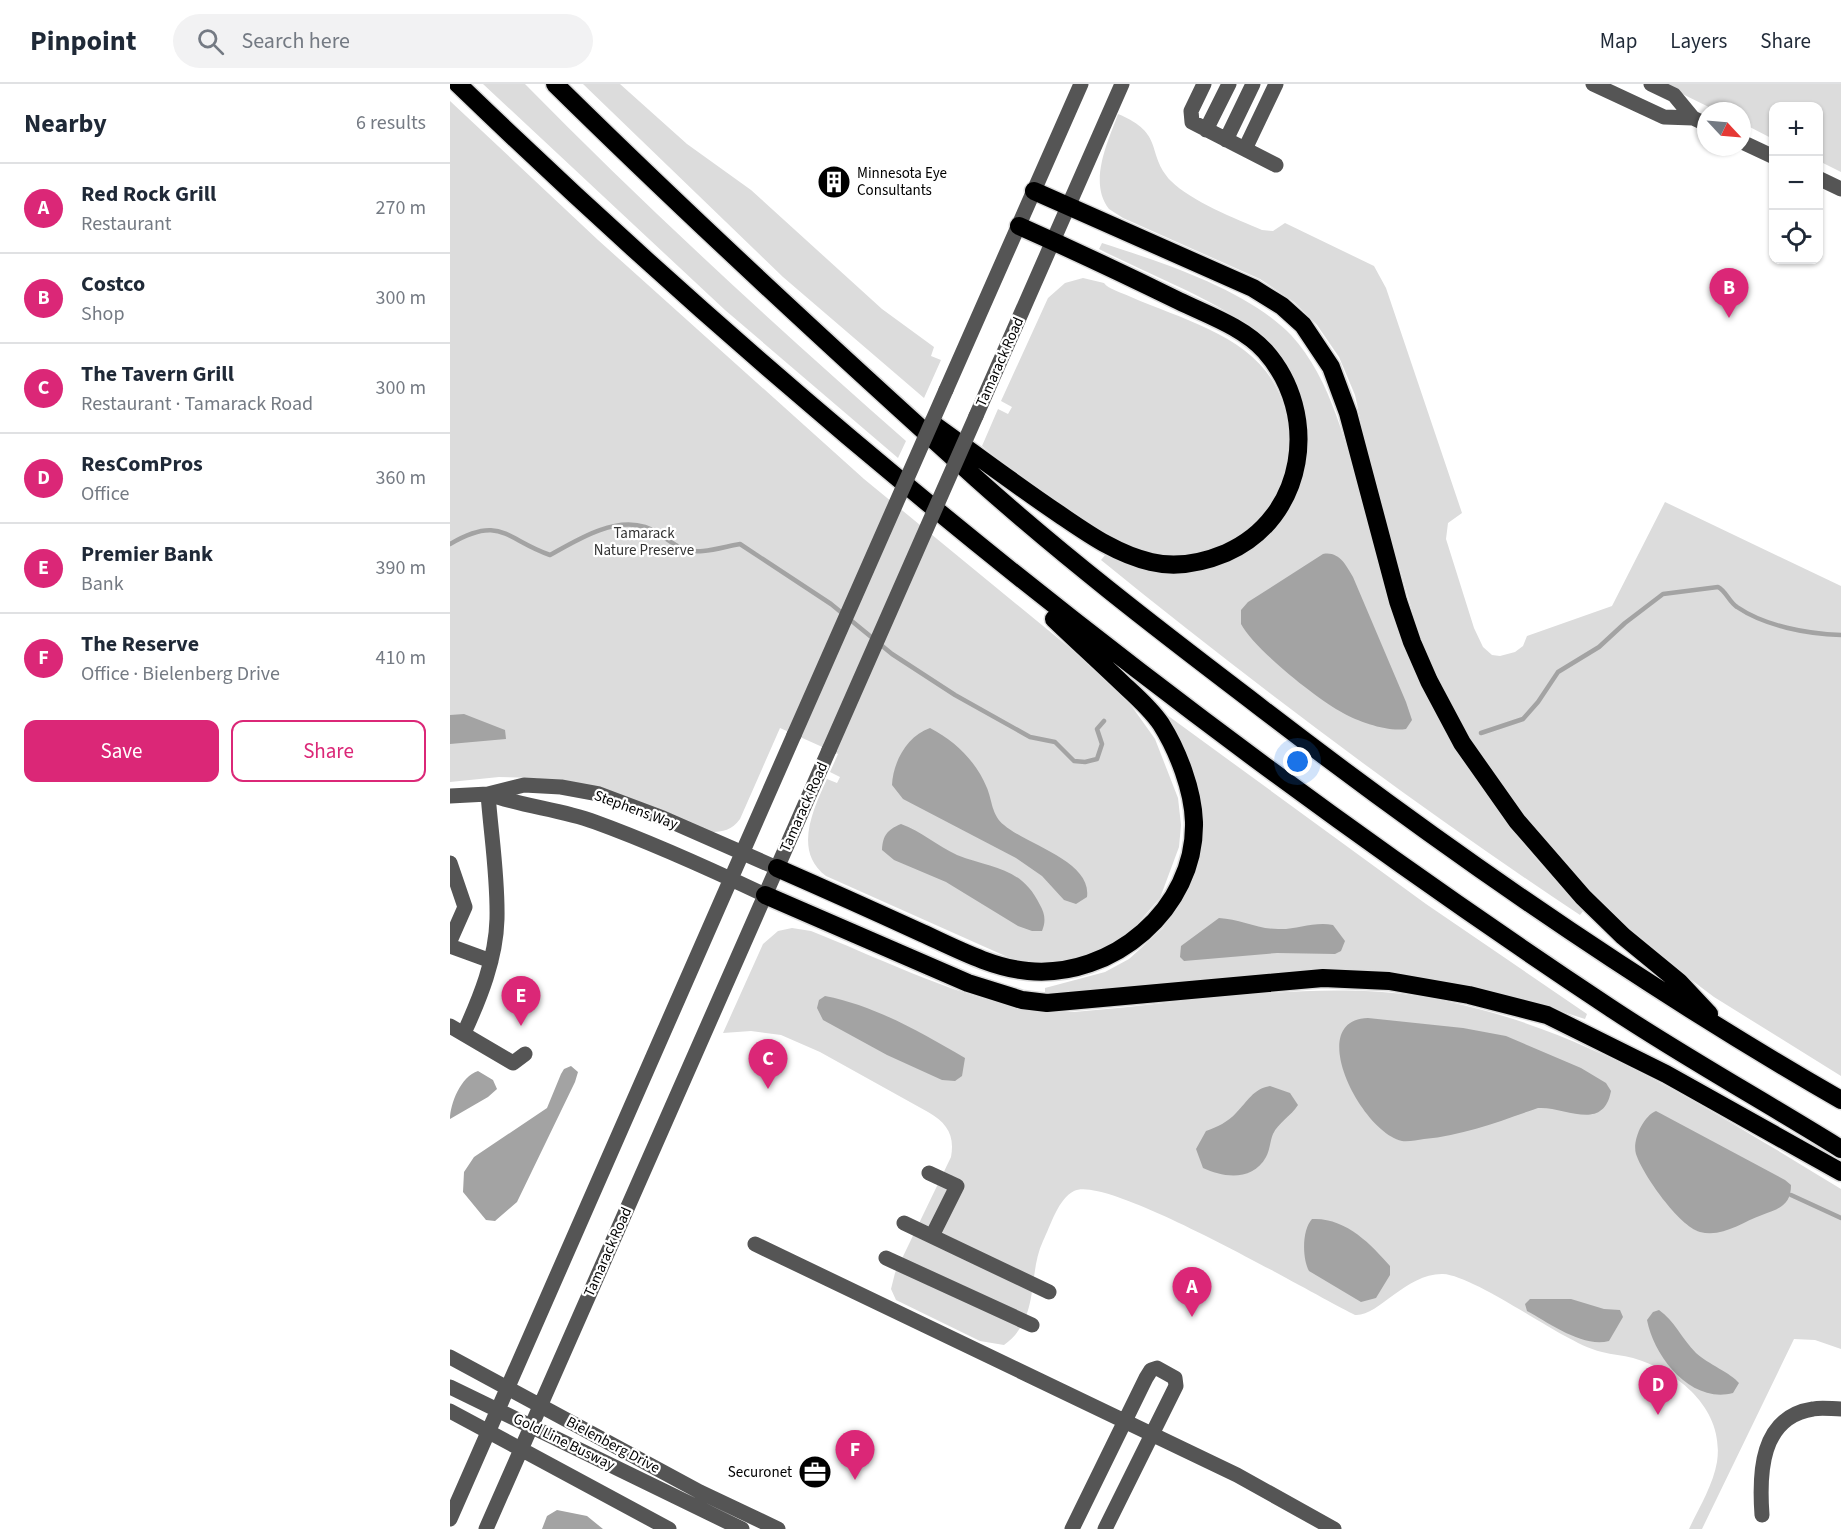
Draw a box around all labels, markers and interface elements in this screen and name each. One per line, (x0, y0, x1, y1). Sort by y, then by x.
search box (173, 14, 593, 68)
text: Pinpoint (30, 21, 137, 61)
icon: search (194, 25, 227, 58)
text: Search here (242, 25, 350, 57)
text: Map (1600, 26, 1637, 56)
text: Layers (1670, 26, 1727, 56)
text: Share (1760, 26, 1811, 56)
north arrow (1697, 102, 1751, 156)
map controls (1769, 102, 1823, 264)
button: + (1769, 102, 1823, 156)
text: Nearby (24, 105, 107, 142)
text: 6 results (356, 109, 426, 137)
button: − (1769, 156, 1823, 210)
place label: Minnesota Eye Consultants (857, 163, 947, 201)
building icon: Minnesota Eye Consultants (816, 164, 852, 200)
text: Red Rock Grill (81, 178, 216, 210)
text: A (38, 194, 49, 222)
text: 270 m (376, 194, 426, 222)
text: Restaurant (81, 210, 172, 238)
button: locate (1769, 210, 1823, 264)
text: Costco (81, 268, 145, 300)
pin: B (1710, 268, 1748, 318)
text: B (37, 284, 50, 312)
text: 300 m (376, 284, 426, 312)
text: Shop (81, 300, 125, 328)
street label: Tamarack Road (971, 314, 1029, 410)
text: The Tavern Grill (81, 358, 234, 390)
text: C (38, 374, 49, 402)
text: 300 m (376, 374, 426, 402)
text: Restaurant · Tamarack Road (81, 390, 313, 418)
text: ResComPros (81, 448, 203, 480)
text: D (37, 464, 50, 492)
text: 360 m (376, 464, 426, 492)
text: Office (81, 480, 129, 508)
park label: Tamarack Nature Preserve (594, 523, 694, 561)
text: Premier Bank (81, 538, 213, 570)
text: E (38, 554, 49, 582)
text: 390 m (376, 554, 426, 582)
text: Bank (81, 570, 124, 598)
text: The Reserve (81, 628, 199, 660)
text: F (38, 644, 49, 672)
text: 410 m (376, 644, 426, 672)
text: Office · Bielenberg Drive (81, 660, 280, 688)
button: Save (24, 720, 219, 782)
button: Share (231, 720, 426, 782)
your location (1283, 747, 1312, 776)
street label: Tamarack Road (775, 759, 833, 855)
street label: Stephens Way (591, 785, 681, 835)
pin: E (502, 976, 540, 1026)
pin: C (748, 1040, 788, 1089)
street label: Tamarack Road (579, 1204, 637, 1300)
pin: A (1172, 1268, 1212, 1317)
pin: D (1638, 1366, 1678, 1415)
street label: Gold Line Busway (510, 1408, 618, 1476)
street label: Bielenberg Drive (562, 1411, 664, 1479)
pin: F (836, 1430, 874, 1480)
office icon: Securonet (797, 1454, 833, 1490)
place label: Securonet (728, 1462, 792, 1483)

